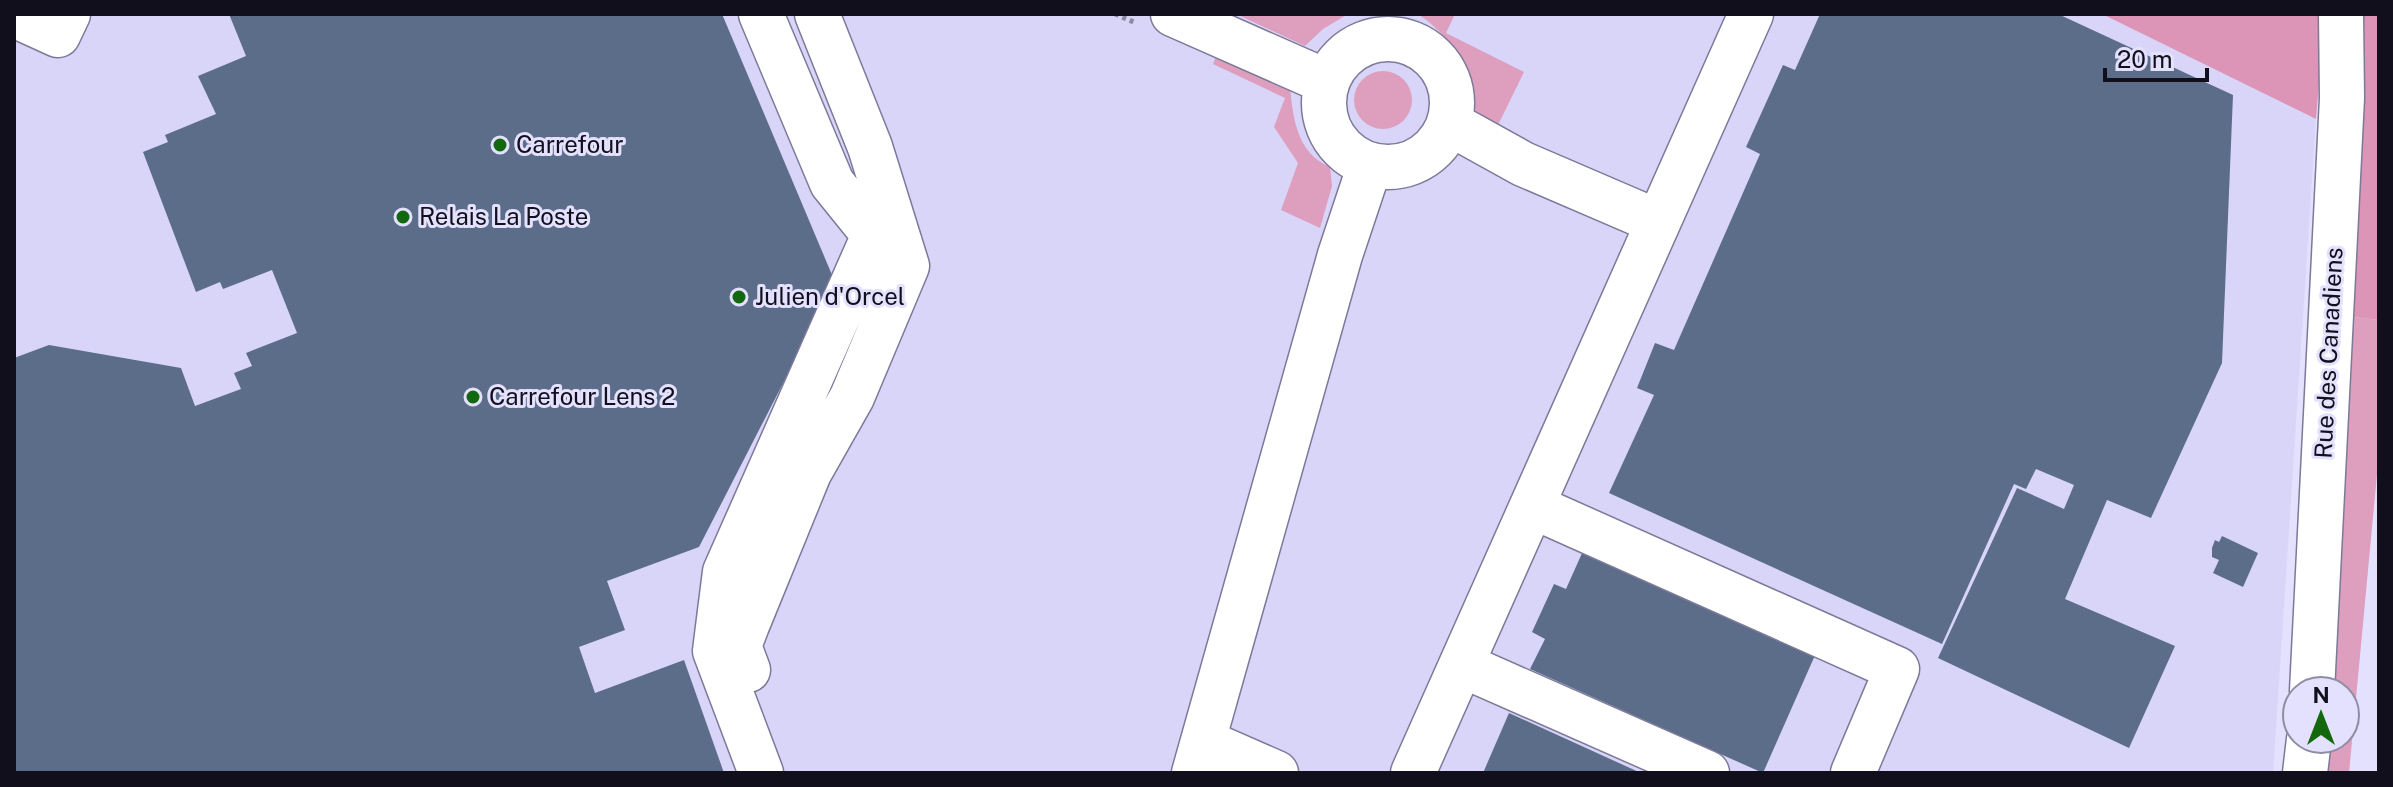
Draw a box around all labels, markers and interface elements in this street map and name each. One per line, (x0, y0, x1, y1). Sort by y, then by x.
scale bar (2105, 32, 2207, 82)
text: 20 m (2117, 45, 2173, 73)
place label: Carrefour (516, 130, 624, 158)
marker: Carrefour (491, 136, 509, 154)
place label: Relais La Poste (419, 202, 588, 230)
marker: Relais La Poste (394, 208, 412, 226)
street label: Rue des Canadiens (2308, 247, 2348, 459)
place label: Julien d'Orcel (755, 282, 905, 310)
marker: Julien d'Orcel (730, 288, 748, 306)
place label: Carrefour Lens 2 (489, 382, 675, 410)
marker: Carrefour Lens 2 (464, 388, 482, 406)
north arrow (2281, 675, 2361, 755)
text: N (2312, 682, 2330, 708)

